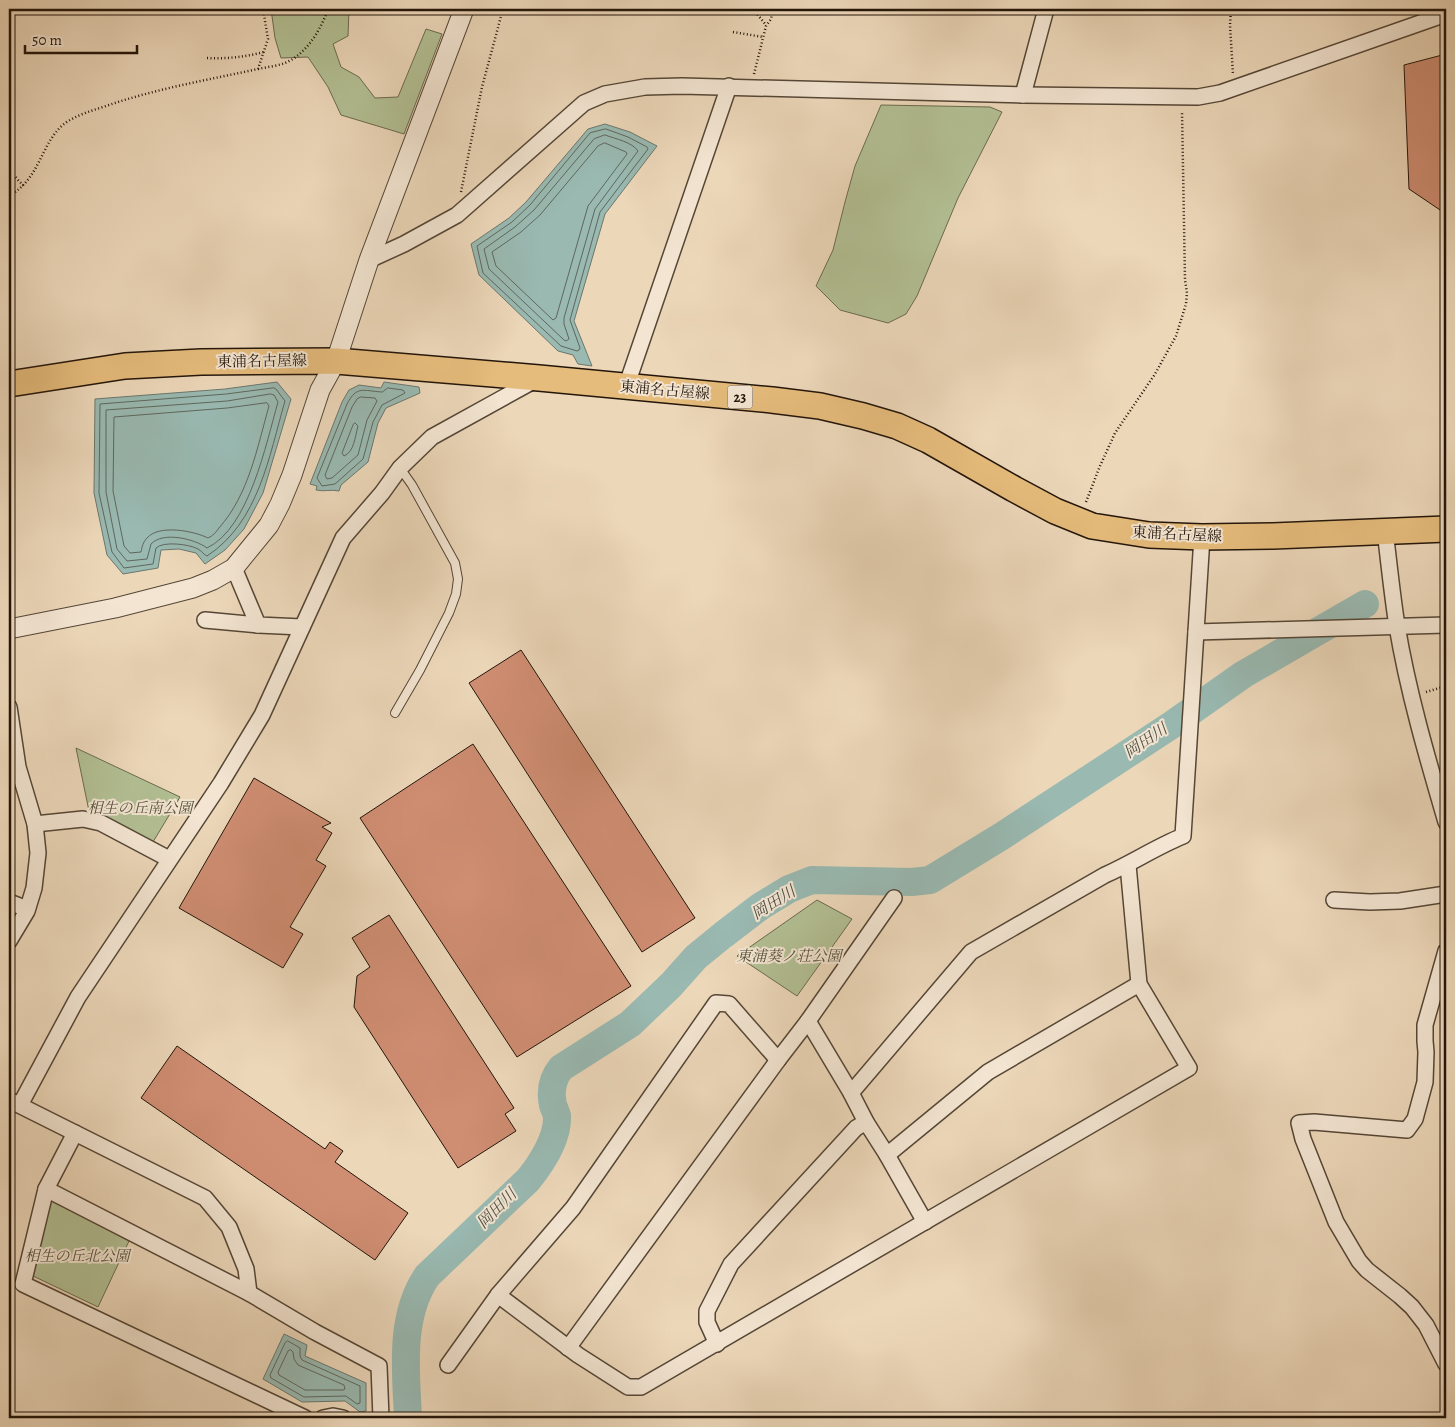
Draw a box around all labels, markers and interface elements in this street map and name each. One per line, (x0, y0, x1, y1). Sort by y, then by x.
scale bar (25, 22, 138, 54)
text: 50 m (32, 30, 62, 50)
street label: 東浦名古屋線 (217, 350, 307, 372)
street label: 東浦名古屋線 (619, 376, 711, 404)
road number: 23 (728, 386, 752, 408)
street label: 東浦名古屋線 (1132, 522, 1222, 546)
water label: 岡田川 (1120, 717, 1173, 763)
park label: 相生の丘南公園 (87, 798, 195, 818)
water label: 岡田川 (747, 880, 801, 925)
park label: 東浦葵ノ荘公園 (736, 946, 844, 966)
water label: 岡田川 (472, 1183, 523, 1233)
park label: 相生の丘北公園 (24, 1246, 132, 1266)

